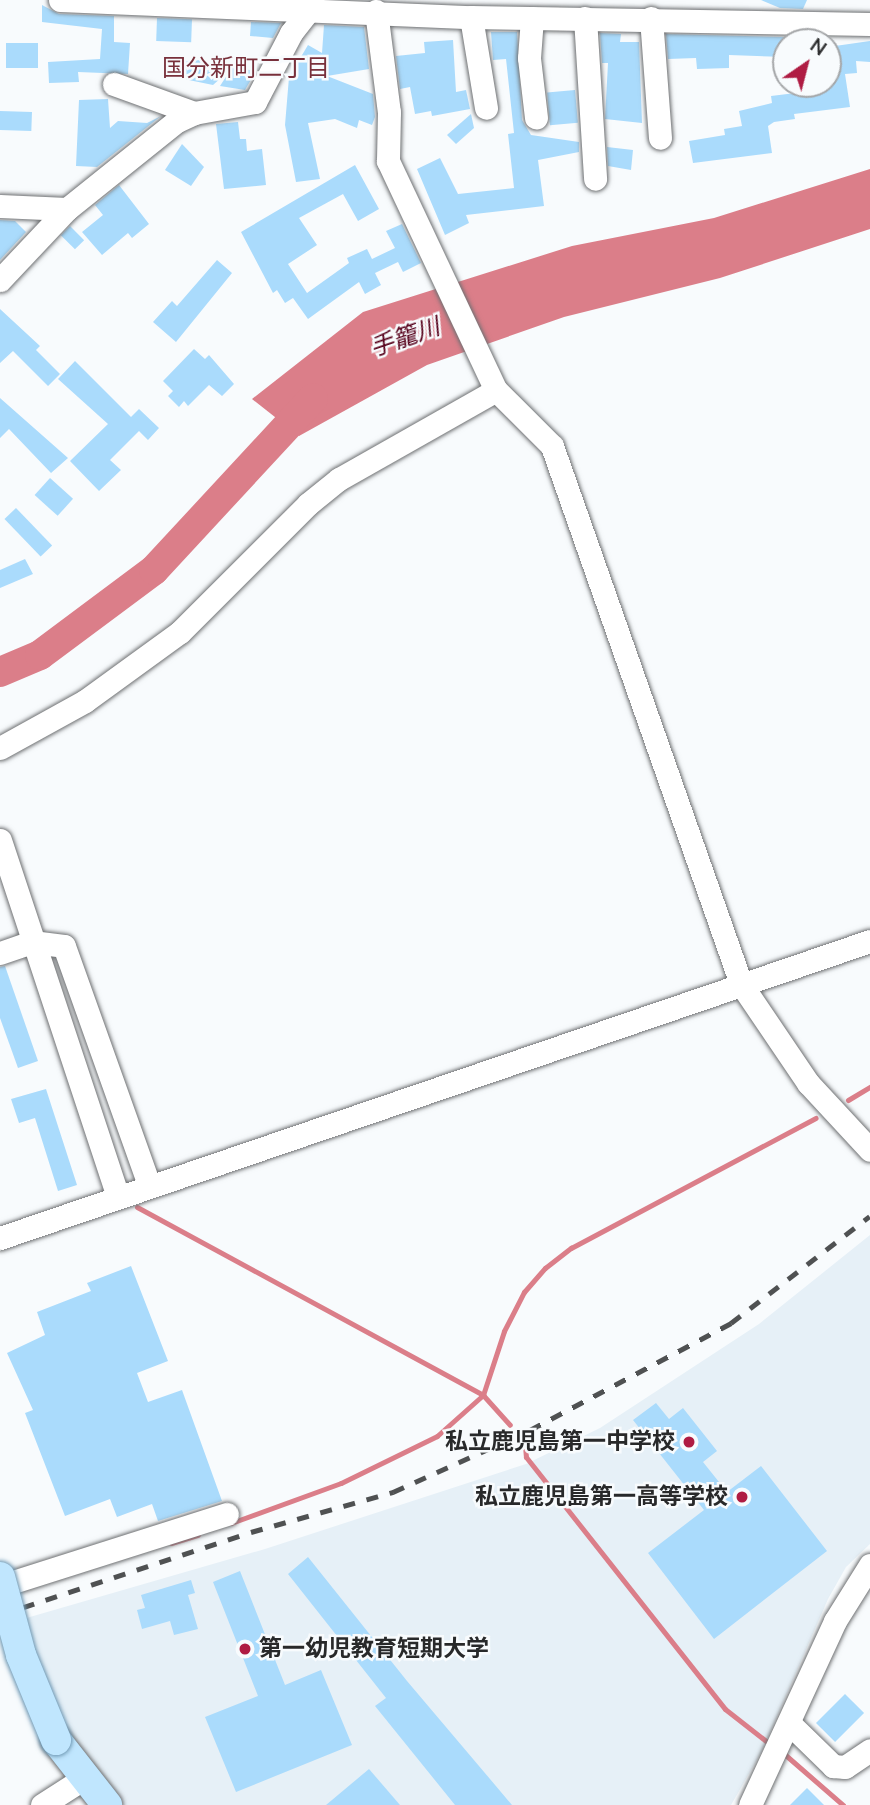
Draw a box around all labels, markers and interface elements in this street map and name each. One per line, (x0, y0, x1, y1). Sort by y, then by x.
north arrow (772, 28, 842, 98)
text: N (805, 33, 831, 62)
district label: 国分新町二丁目 (162, 55, 330, 83)
water label: 手籠川 (366, 313, 444, 363)
place label: 私立鹿児島第一中学校 (445, 1428, 675, 1456)
marker: 私立鹿児島第一中学校 (681, 1434, 697, 1450)
place label: 私立鹿児島第一高等学校 (475, 1483, 728, 1511)
marker: 私立鹿児島第一高等学校 (734, 1489, 750, 1505)
place label: 第一幼児教育短期大学 (259, 1635, 489, 1663)
marker: 第一幼児教育短期大学 (237, 1641, 253, 1657)

